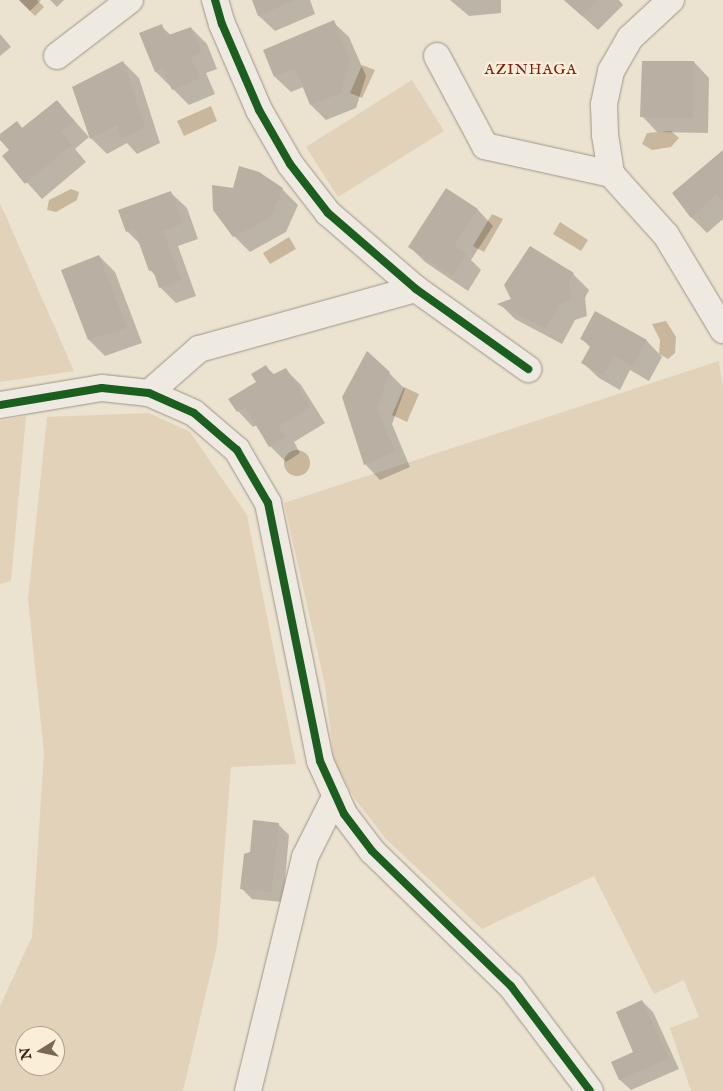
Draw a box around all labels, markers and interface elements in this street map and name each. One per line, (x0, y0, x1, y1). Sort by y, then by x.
district label: AZINHAGA (484, 61, 578, 79)
north arrow (15, 1026, 65, 1076)
text: N (16, 1046, 36, 1061)

